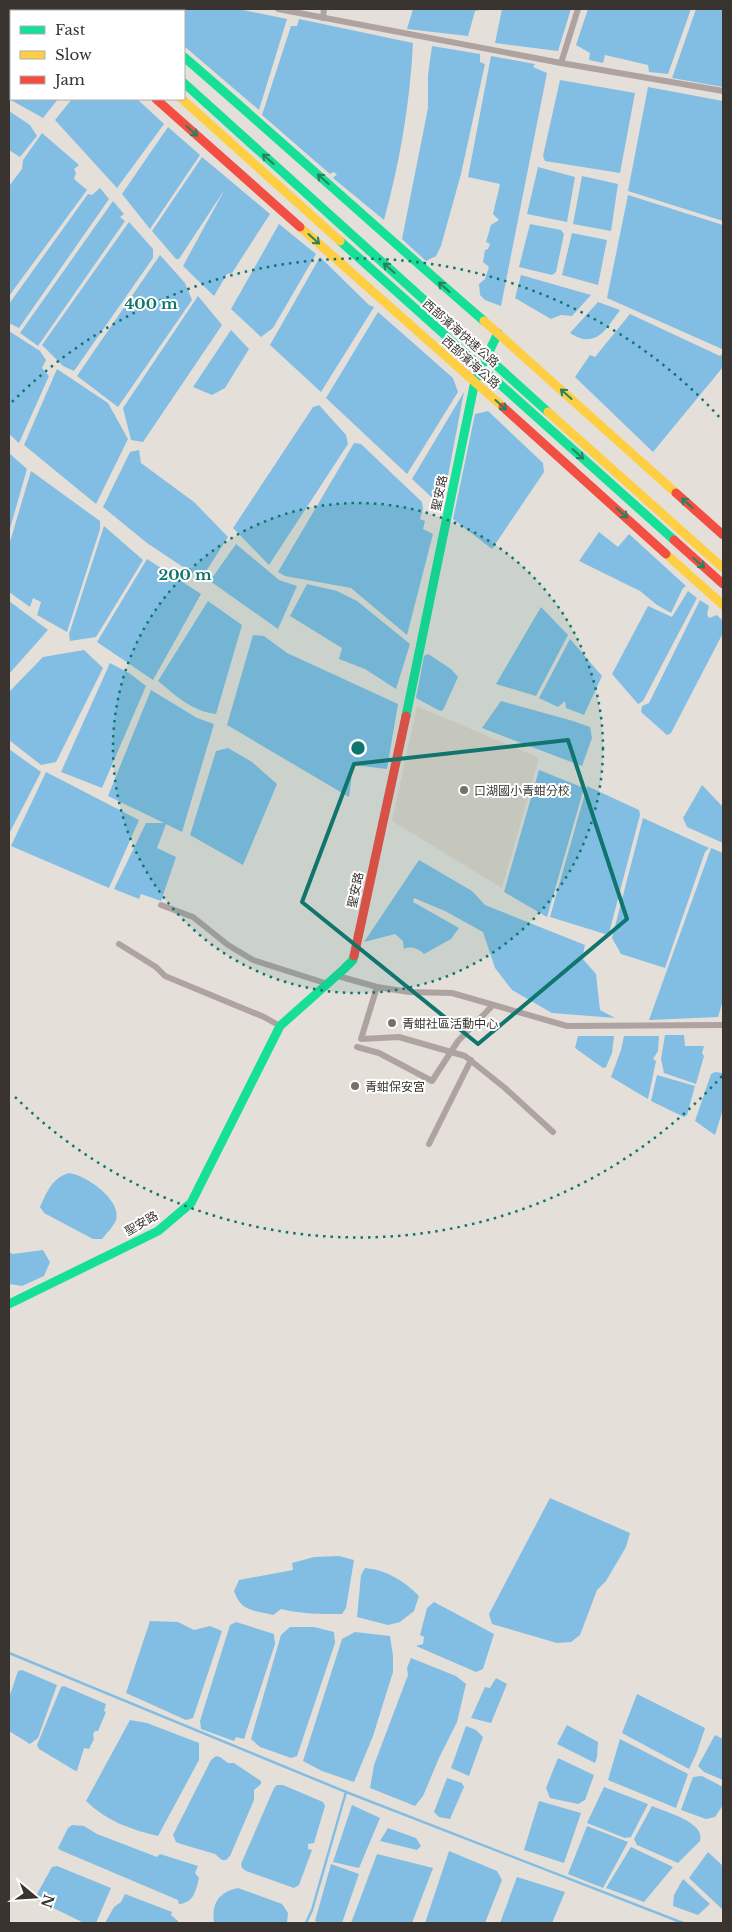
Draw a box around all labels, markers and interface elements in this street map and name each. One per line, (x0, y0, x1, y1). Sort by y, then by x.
legend (10, 10, 185, 100)
text: Fast (55, 20, 86, 39)
text: Slow (55, 45, 92, 64)
text: Jam (53, 70, 85, 89)
one-way arrow (186, 125, 199, 137)
one-way arrow (262, 153, 275, 165)
one-way arrow (316, 173, 329, 184)
one-way arrow (307, 234, 320, 245)
one-way arrow (382, 262, 395, 274)
one-way arrow (438, 281, 451, 292)
text: 400 m (124, 294, 178, 313)
street label: 西部濱海快速公路 (420, 296, 502, 370)
street label: 西部濱海公路 (439, 333, 503, 391)
one-way arrow (560, 388, 573, 400)
one-way arrow (494, 399, 507, 411)
one-way arrow (572, 448, 585, 460)
street label: 聖安路 (428, 474, 450, 512)
one-way arrow (680, 497, 693, 508)
one-way arrow (615, 508, 628, 519)
one-way arrow (692, 557, 705, 569)
text: 200 m (159, 565, 212, 584)
centre of rings (349, 739, 367, 757)
place label: 口湖國小青蚶分校 (474, 783, 570, 798)
marker: 口湖國小青蚶分校 (458, 784, 470, 796)
street label: 聖安路 (344, 871, 366, 909)
place label: 青蚶社區活動中心 (402, 1016, 498, 1031)
marker: 青蚶社區活動中心 (386, 1017, 398, 1029)
place label: 青蚶保安宮 (365, 1079, 425, 1094)
marker: 青蚶保安宮 (349, 1080, 361, 1092)
street label: 聖安路 (122, 1208, 160, 1238)
north arrow (10, 1872, 60, 1922)
text: N (37, 1892, 58, 1910)

